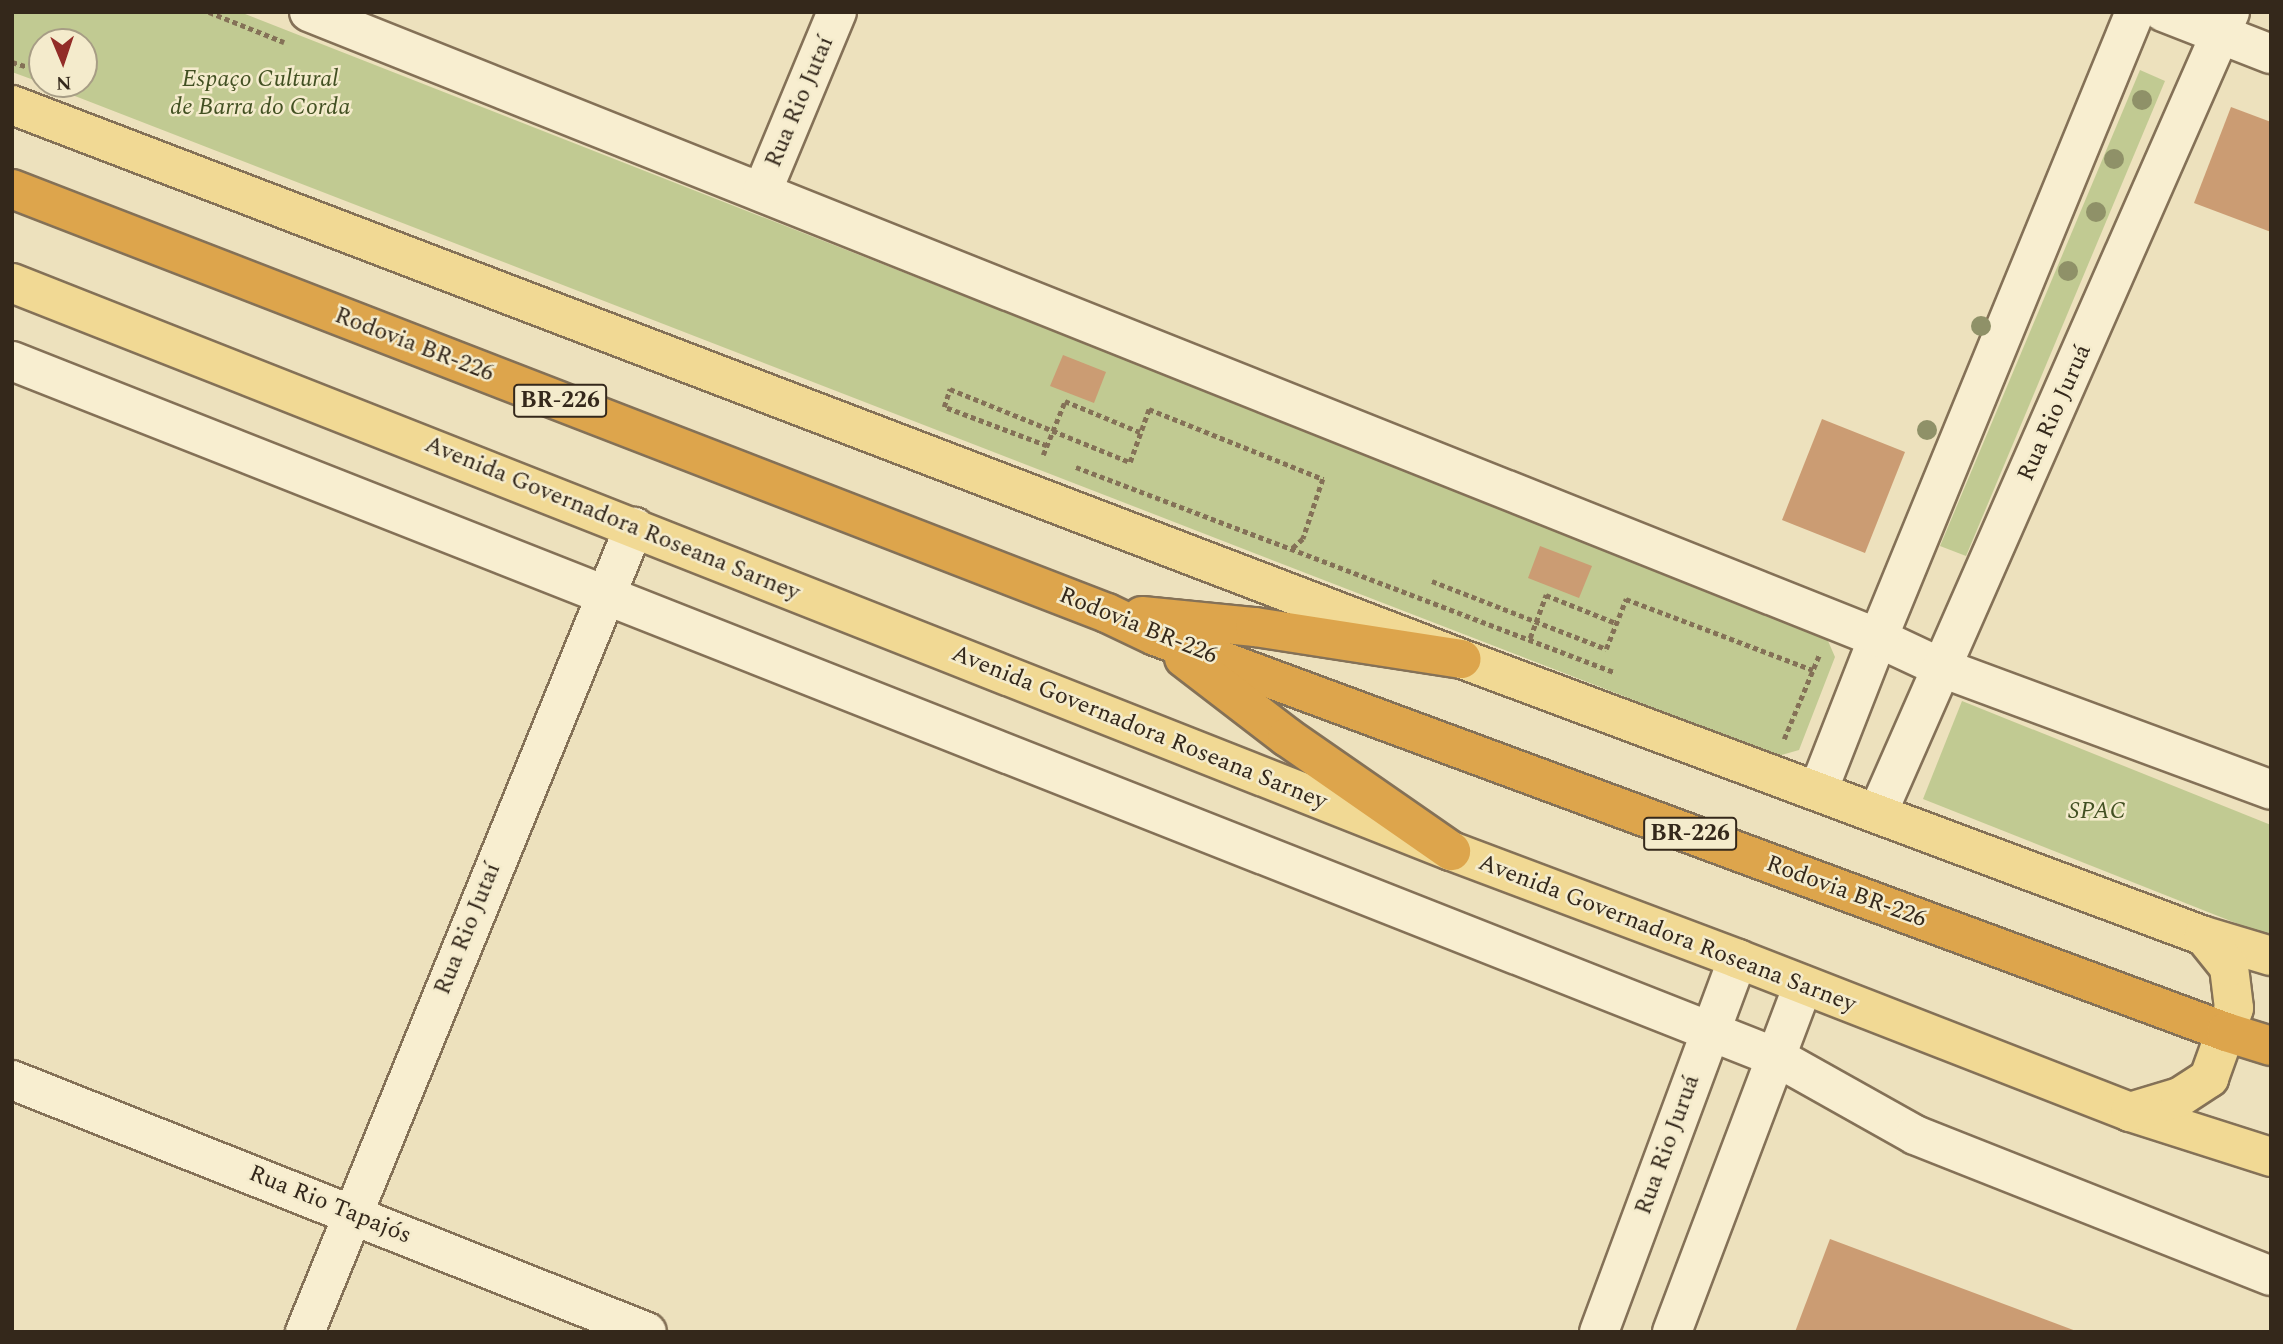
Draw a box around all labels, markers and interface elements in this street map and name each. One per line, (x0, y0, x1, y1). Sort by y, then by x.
north arrow (28, 28, 98, 98)
street label: Rua Rio Jutaí (759, 32, 841, 172)
park label: Espaço Cultural de Barra do Corda (170, 66, 350, 122)
text: N (55, 68, 72, 97)
street label: Rodovia BR-226 (330, 301, 498, 389)
street label: Rua Rio Juruá (2012, 340, 2098, 486)
road number: BR-226 (513, 382, 607, 420)
street label: Avenida Governadora Roseana Sarney (420, 430, 804, 608)
street label: Rodovia BR-226 (1055, 581, 1221, 671)
street label: Avenida Governadora Roseana Sarney (947, 639, 1331, 817)
park label: SPAC (2068, 798, 2126, 826)
road number: BR-226 (1643, 814, 1737, 854)
street label: Avenida Governadora Roseana Sarney (1474, 849, 1860, 1019)
street label: Rodovia BR-226 (1762, 850, 1930, 934)
street label: Rua Rio Jutaí (428, 859, 508, 999)
street label: Rua Rio Juruá (1629, 1071, 1707, 1219)
street label: Rua Rio Tapajós (245, 1159, 415, 1251)

